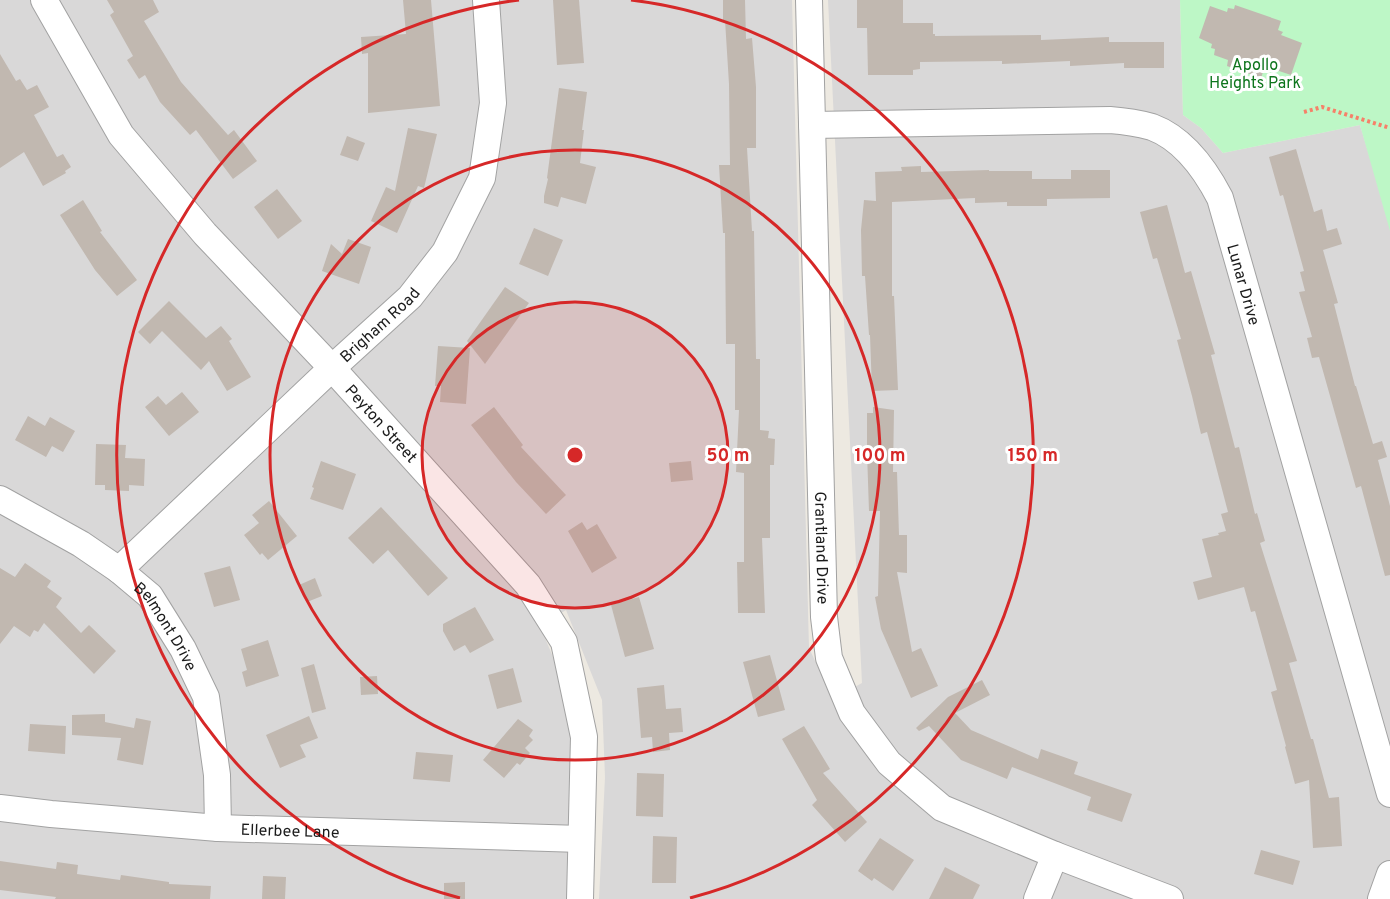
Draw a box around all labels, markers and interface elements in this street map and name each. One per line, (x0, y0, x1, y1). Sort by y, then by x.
park label: Apollo Heights Park (1209, 56, 1301, 94)
street label: Lunar Drive (1221, 242, 1263, 328)
street label: Brigham Road (337, 284, 426, 368)
street label: Peyton Street (340, 381, 421, 468)
centre of rings (565, 445, 585, 465)
text: 50 m (706, 445, 750, 468)
text: 100 m (854, 445, 906, 468)
text: 150 m (1008, 445, 1058, 468)
street label: Grantland Drive (809, 491, 832, 605)
street label: Belmont Drive (129, 579, 200, 675)
street label: Ellerbee Lane (240, 821, 340, 844)

